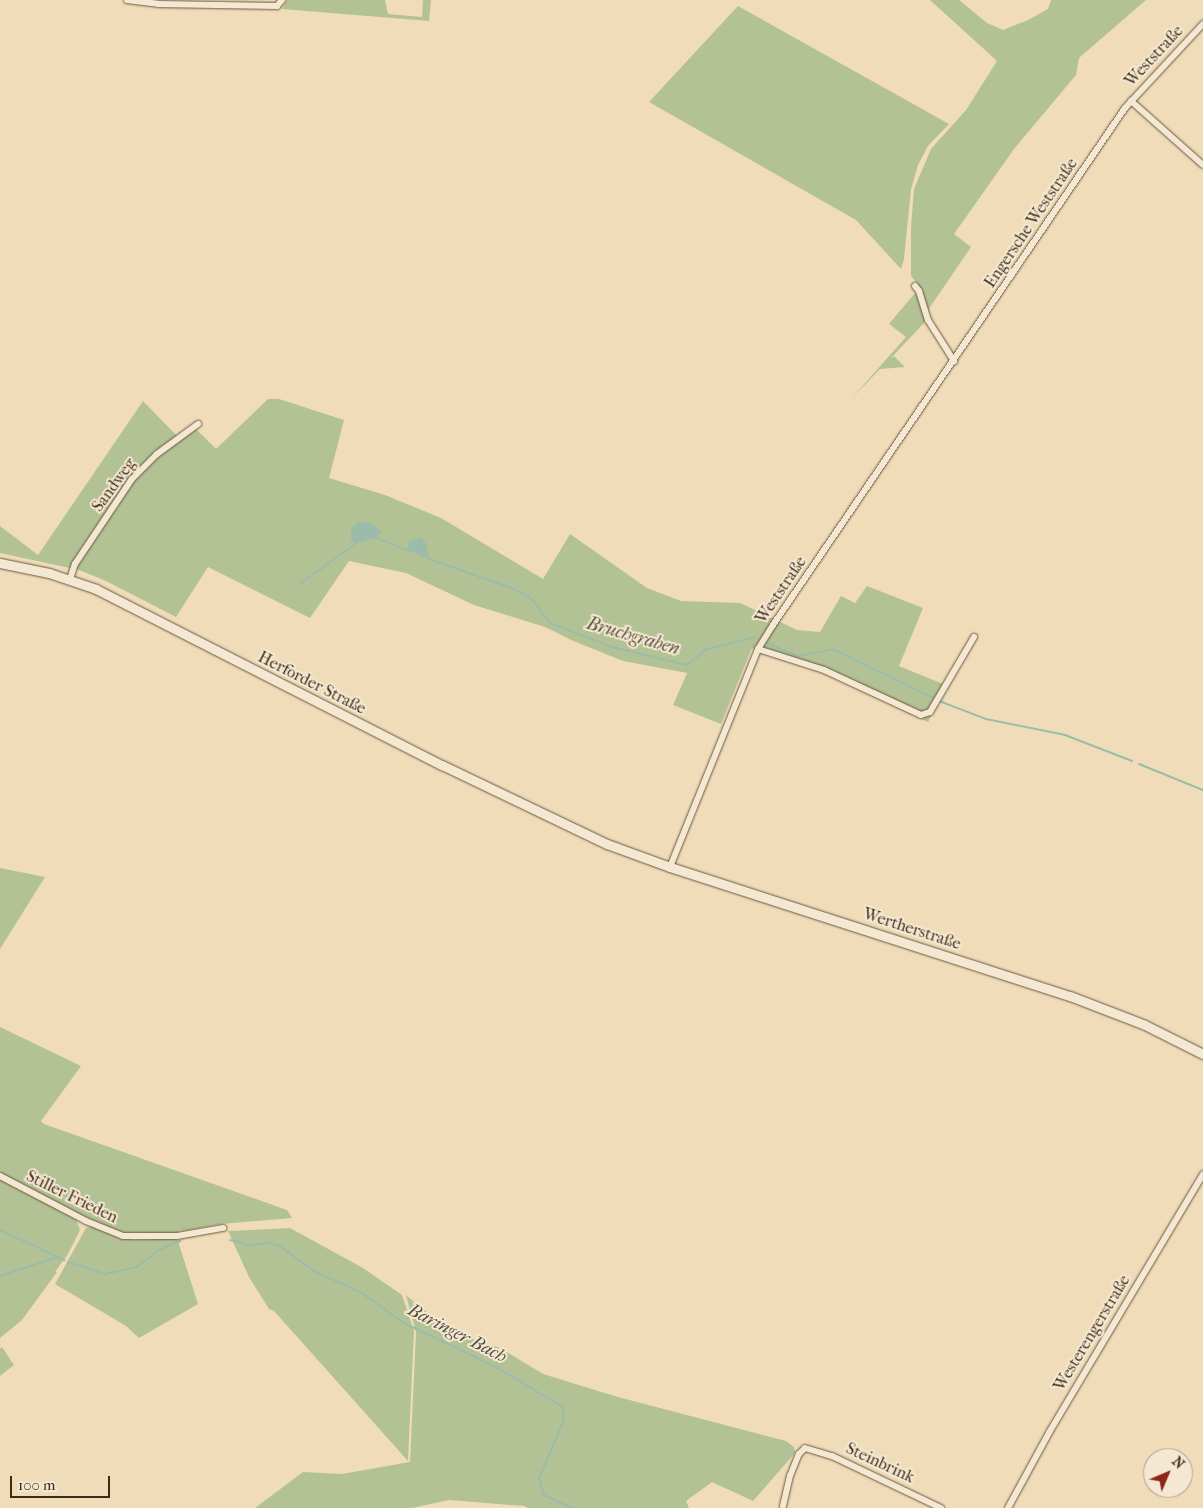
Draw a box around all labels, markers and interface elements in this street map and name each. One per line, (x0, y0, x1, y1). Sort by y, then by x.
street label: Weststraße (1121, 21, 1187, 91)
street label: Engersche Weststraße (980, 155, 1082, 291)
street label: Sandweg (88, 454, 140, 516)
street label: Weststraße (752, 553, 810, 627)
water label: Bruchgraben (584, 613, 682, 661)
street label: Herforder Straße (255, 648, 369, 718)
street label: Wertherstraße (861, 904, 963, 954)
street label: Stiller Frieden (23, 1167, 121, 1227)
street label: Westerengerstraße (1050, 1272, 1134, 1394)
water label: Baringer Bach (404, 1300, 510, 1368)
street label: Steinbrink (843, 1439, 917, 1487)
north arrow (1143, 1448, 1193, 1498)
text: N (1168, 1453, 1188, 1473)
scale bar (12, 1466, 112, 1498)
text: 100 m (18, 1476, 56, 1494)

